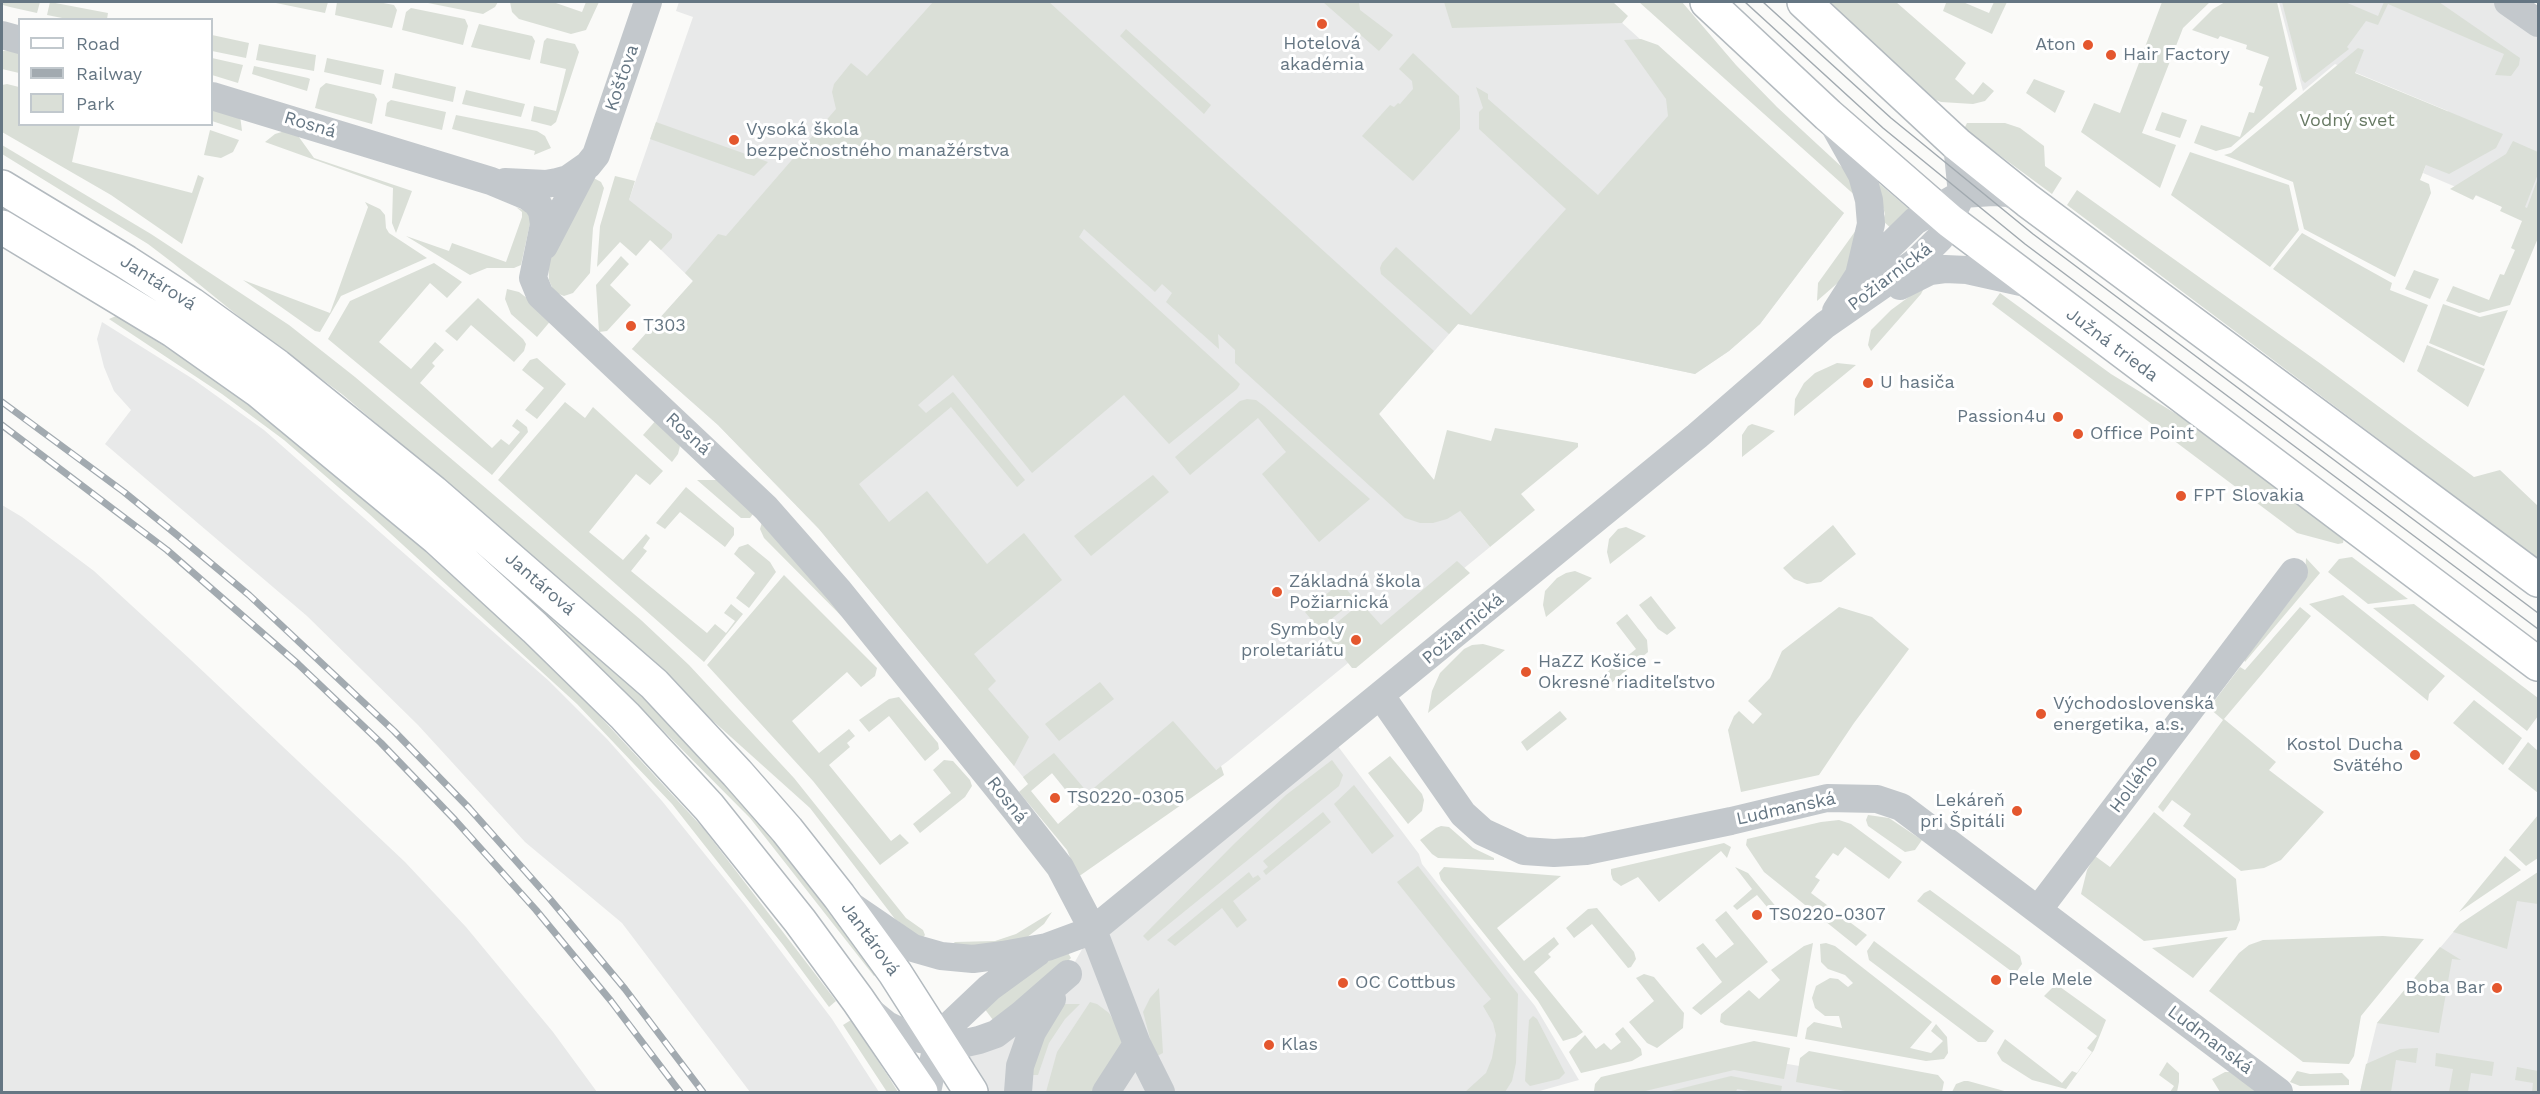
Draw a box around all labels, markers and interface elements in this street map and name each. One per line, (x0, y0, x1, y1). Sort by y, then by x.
marker: Hotelová akadémia (1315, 17, 1329, 31)
legend (18, 18, 213, 126)
text: Road (76, 33, 120, 54)
place label: Hotelová akadémia (1280, 33, 1364, 76)
place label: Aton (2035, 34, 2076, 56)
marker: Aton (2081, 38, 2095, 52)
street label: Košťova (601, 42, 643, 114)
place label: Hair Factory (2123, 44, 2230, 66)
marker: Hair Factory (2104, 48, 2118, 62)
text: Railway (76, 63, 142, 84)
text: Park (76, 93, 115, 114)
street label: Rosná (281, 107, 339, 143)
park label: Vodný svet (2299, 110, 2395, 132)
place label: Vysoká škola bezpečnostného manažérstva (746, 119, 1009, 162)
marker: Vysoká škola bezpečnostného manažérstva (727, 133, 741, 147)
street label: Požiarnická (1844, 238, 1936, 316)
street label: Jantárová (116, 251, 200, 315)
street label: Južná trieda (2062, 303, 2162, 387)
place label: T303 (643, 315, 686, 337)
marker: T303 (624, 319, 638, 333)
place label: U hasiča (1880, 372, 1955, 394)
marker: U hasiča (1861, 376, 1875, 390)
place label: Passion4u (1957, 406, 2046, 428)
street label: Rosná (661, 408, 715, 460)
marker: Passion4u (2051, 410, 2065, 424)
place label: Office Point (2090, 423, 2194, 445)
marker: Office Point (2071, 427, 2085, 441)
place label: FPT Slovakia (2193, 485, 2304, 507)
marker: FPT Slovakia (2174, 489, 2188, 503)
street label: Jantárová (500, 548, 580, 620)
place label: Základná škola Požiarnická (1289, 571, 1421, 614)
marker: Základná škola Požiarnická (1270, 585, 1284, 599)
street label: Požiarnická (1418, 589, 1508, 669)
place label: Symboly proletariátu (1241, 619, 1344, 662)
marker: Symboly proletariátu (1349, 633, 1363, 647)
place label: HaZZ Košice - Okresné riaditeľstvo (1538, 651, 1715, 694)
marker: HaZZ Košice - Okresné riaditeľstvo (1519, 665, 1533, 679)
place label: Východoslovenská energetika, a.s. (2053, 693, 2214, 736)
marker: Východoslovenská energetika, a.s. (2034, 707, 2048, 721)
place label: Kostol Ducha Svätého (2286, 734, 2403, 777)
marker: Kostol Ducha Svätého (2408, 748, 2422, 762)
street label: Hollého (2105, 751, 2163, 817)
street label: Rosná (982, 772, 1032, 828)
place label: TS0220-0305 (1067, 787, 1184, 809)
street label: Ludmanská (1734, 788, 1838, 830)
place label: Lekáreň pri Špitáli (1920, 790, 2005, 832)
marker: TS0220-0305 (1048, 791, 1062, 805)
marker: Lekáreň pri Špitáli (2010, 804, 2024, 818)
street label: Jantárová (836, 898, 904, 980)
place label: TS0220-0307 (1769, 904, 1886, 926)
marker: TS0220-0307 (1750, 908, 1764, 922)
place label: Pele Mele (2008, 969, 2093, 991)
place label: OC Cottbus (1355, 972, 1456, 994)
marker: Pele Mele (1989, 973, 2003, 987)
marker: OC Cottbus (1336, 976, 1350, 990)
place label: Boba Bar (2406, 977, 2485, 999)
marker: Boba Bar (2490, 981, 2504, 995)
street label: Ludmanská (2163, 1001, 2257, 1079)
place label: Klas (1281, 1034, 1318, 1056)
marker: Klas (1262, 1038, 1276, 1052)

